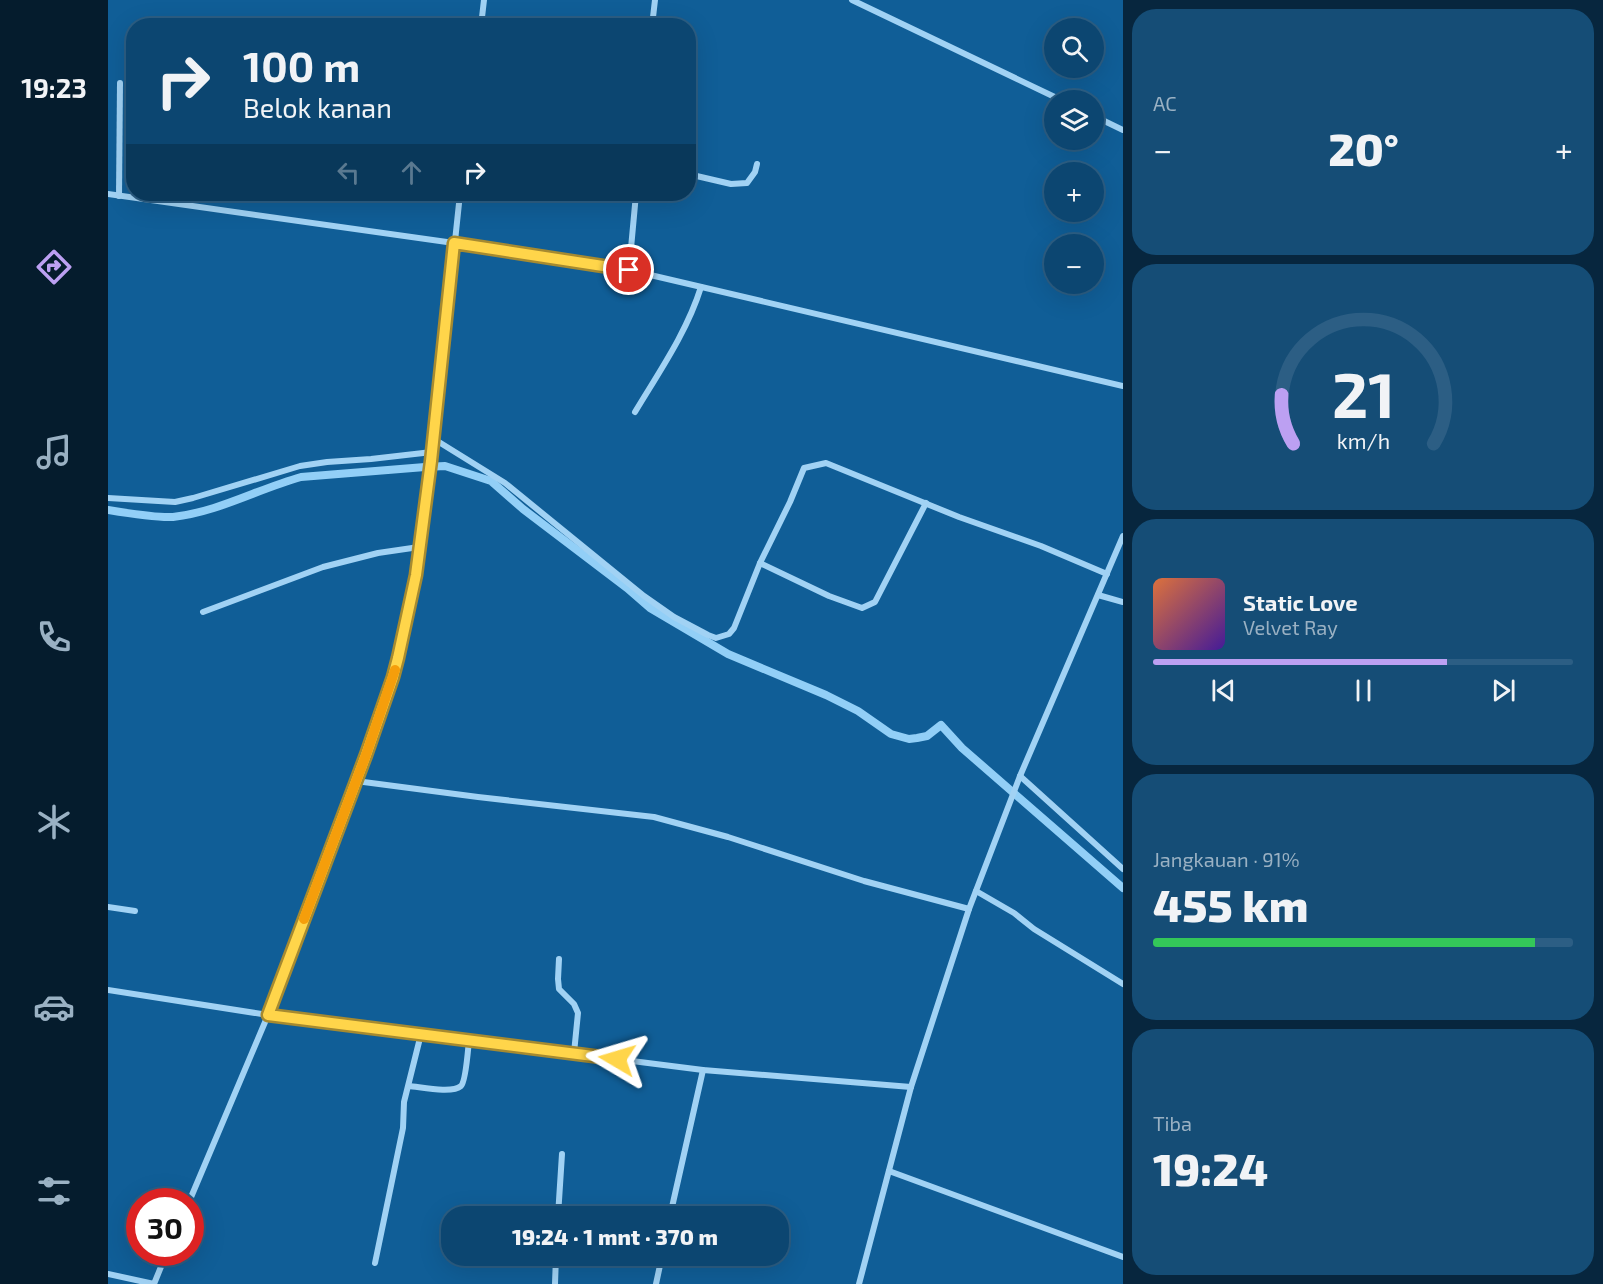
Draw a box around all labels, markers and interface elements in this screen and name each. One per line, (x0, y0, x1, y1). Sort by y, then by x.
map controls (1044, 18, 1104, 294)
button: search (1044, 18, 1104, 78)
text: 100 m (243, 40, 360, 90)
icon: right (144, 42, 222, 120)
text: 19:23 (21, 71, 87, 103)
button: layers (1044, 90, 1104, 150)
text: Belok kanan (243, 91, 392, 123)
text: AC (1153, 91, 1177, 115)
text: 20° (1328, 121, 1399, 175)
text: − (1153, 129, 1172, 169)
text: + (1555, 129, 1573, 169)
icon: left (332, 156, 365, 189)
icon: ahead (395, 156, 428, 189)
icon: right (458, 156, 491, 189)
button: + (1044, 162, 1104, 222)
button: − (1044, 234, 1104, 294)
pin (603, 244, 654, 295)
icon: directions (33, 246, 75, 288)
icon: arrive (612, 253, 645, 286)
text: 21 (1331, 356, 1395, 431)
text: km/h (1336, 428, 1390, 453)
icon: music (33, 431, 75, 473)
text: Static Love (1243, 589, 1358, 615)
text: Velvet Ray (1243, 615, 1338, 639)
icon: phone (33, 616, 75, 658)
icon: previous (1207, 674, 1240, 707)
icon: pause (1347, 674, 1380, 707)
icon: next (1487, 674, 1520, 707)
icon: climate (33, 801, 75, 843)
text: Jangkauan · 91% (1153, 847, 1300, 871)
text: 455 km (1153, 877, 1308, 931)
icon: car (33, 986, 75, 1028)
position arrow (585, 1027, 649, 1091)
text: Tiba (1153, 1111, 1192, 1135)
text: 19:24 (1153, 1141, 1268, 1195)
icon: filters (33, 1170, 75, 1212)
speed limit sign: 30 (126, 1188, 204, 1266)
text: 19:24 · 1 mnt · 370 m (512, 1223, 718, 1249)

